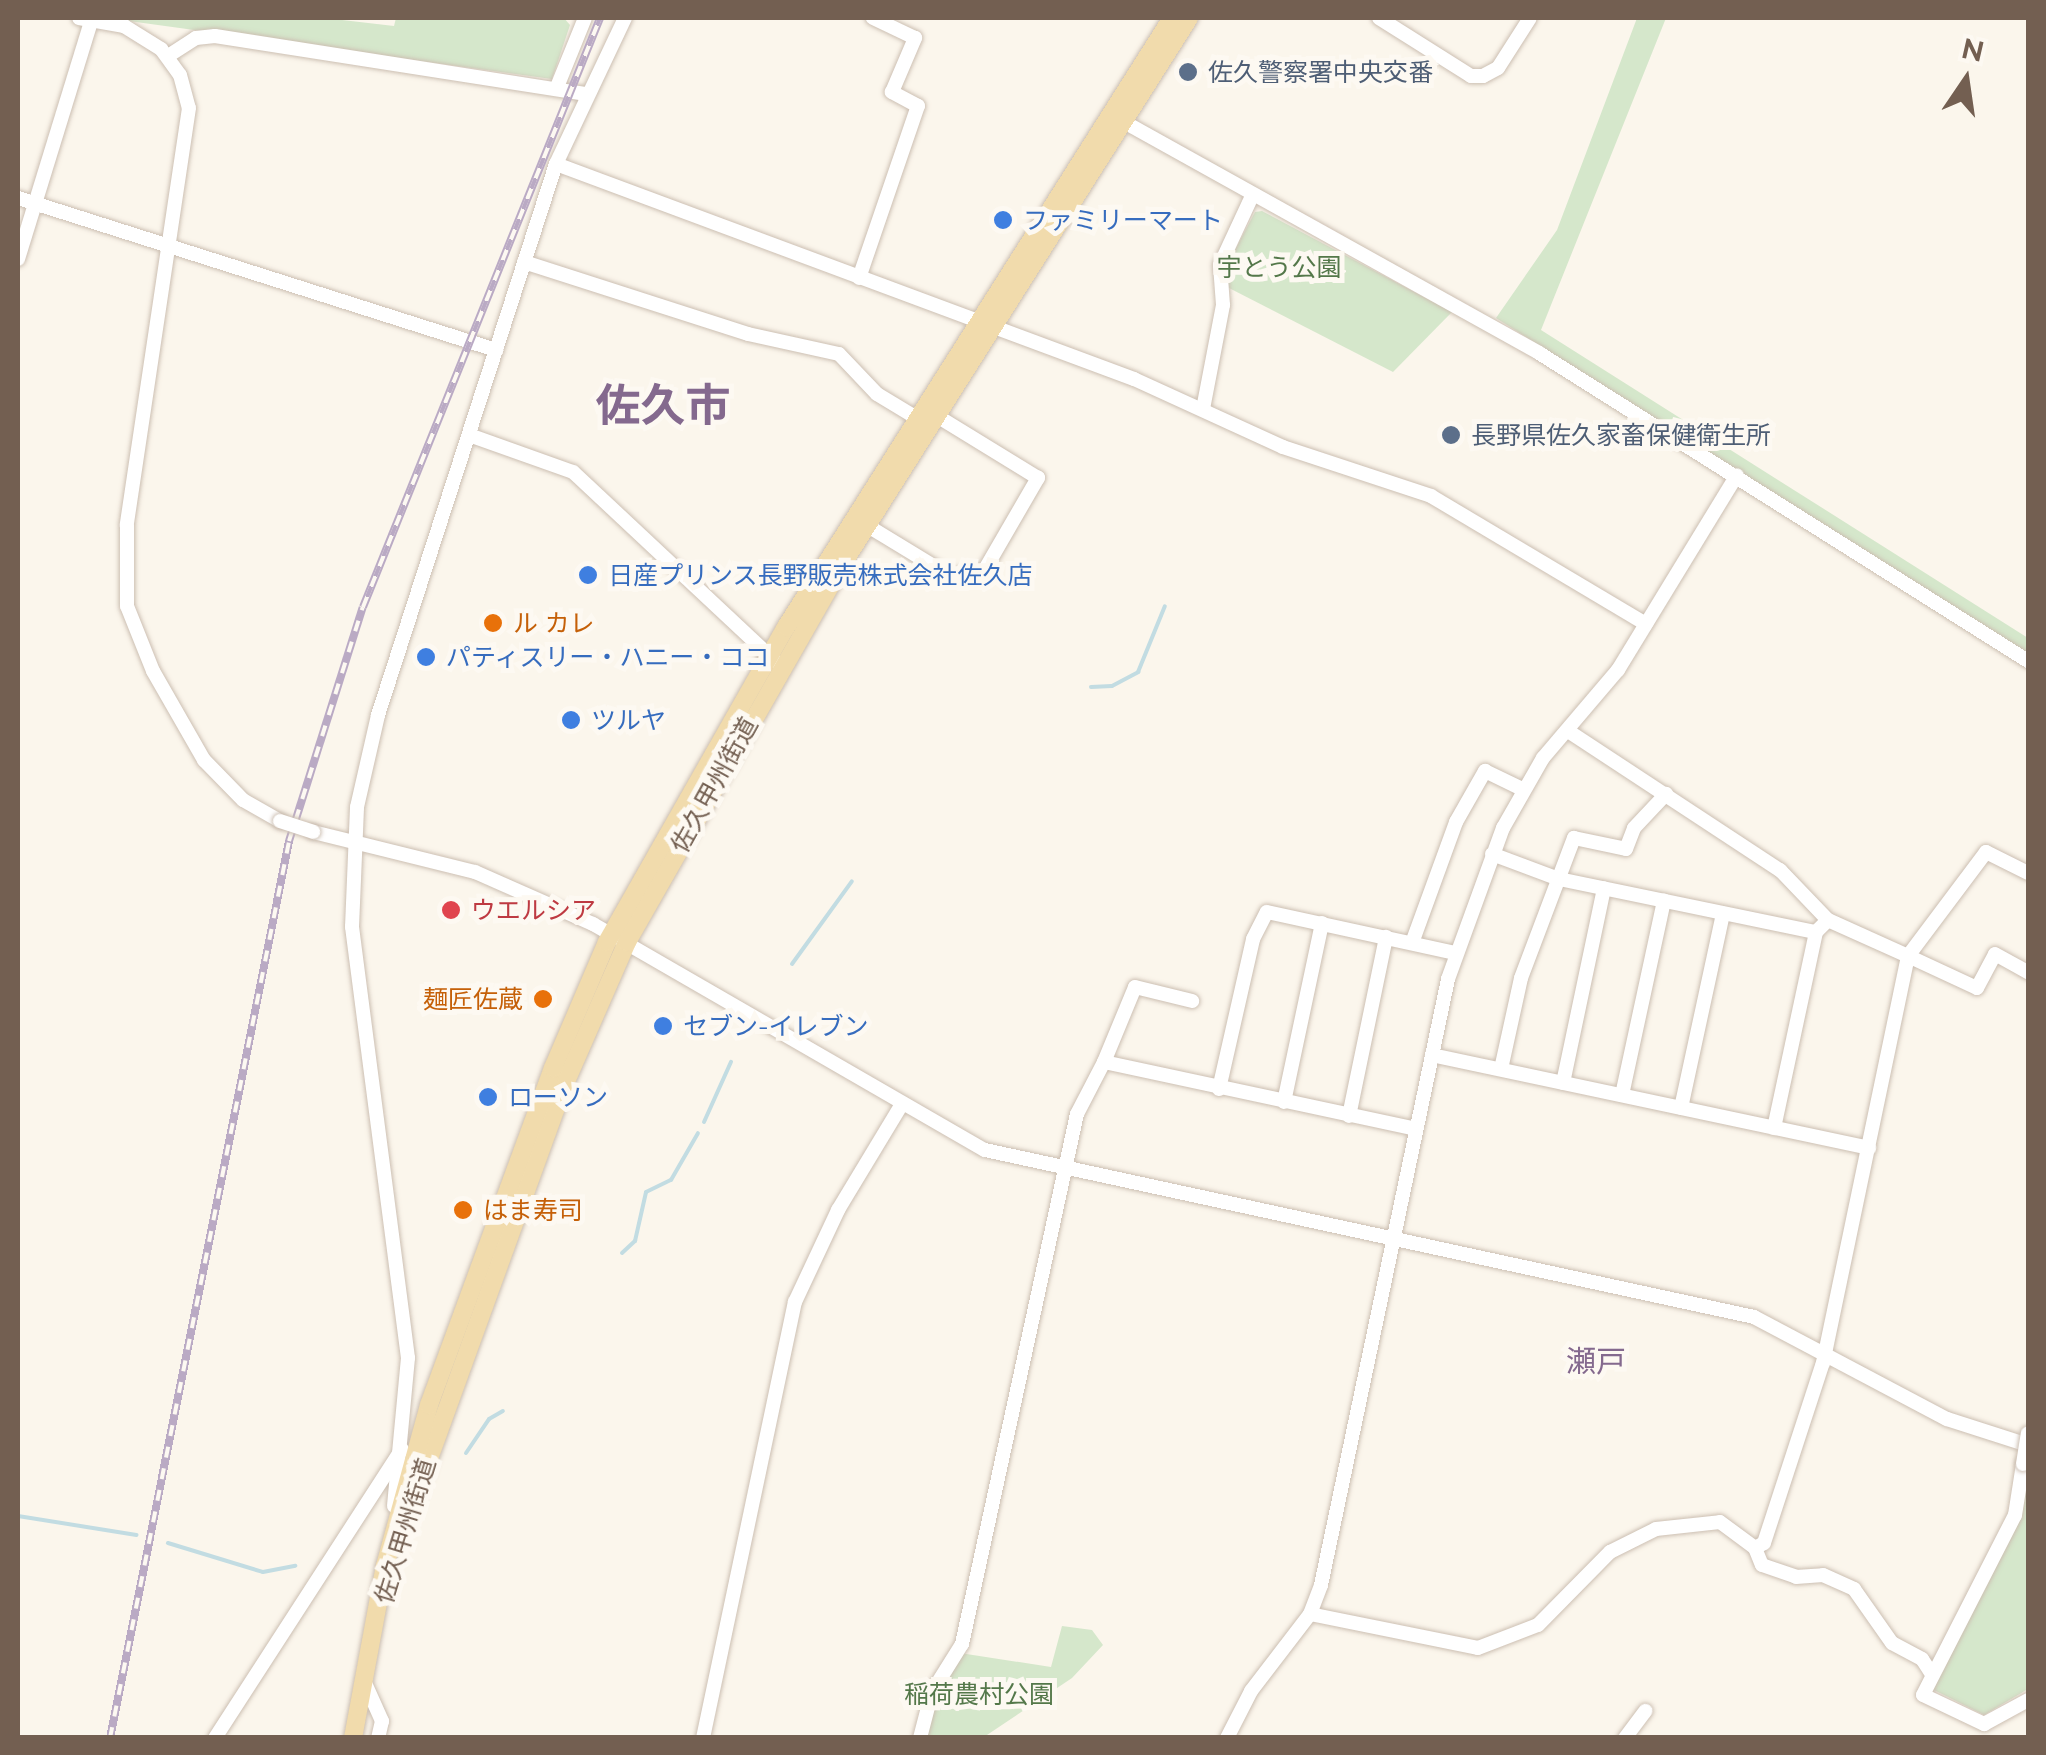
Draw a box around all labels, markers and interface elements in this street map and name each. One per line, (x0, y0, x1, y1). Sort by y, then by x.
north arrow (1916, 30, 2016, 130)
text: N (1959, 32, 1987, 69)
place label: 佐久警察署中央交番 (1208, 57, 1433, 87)
marker: 佐久警察署中央交番 (1177, 61, 1199, 83)
place label: ファミリーマート (1023, 205, 1223, 235)
marker: ファミリーマート (992, 209, 1014, 231)
park label: 宇とう公園 (1217, 252, 1341, 282)
district label: 佐久市 (596, 379, 730, 433)
place label: 長野県佐久家畜保健衛生所 (1471, 420, 1771, 450)
marker: 長野県佐久家畜保健衛生所 (1440, 424, 1462, 446)
place label: 日産プリンス長野販売株式会社佐久店 (608, 560, 1033, 590)
marker: 日産プリンス長野販売株式会社佐久店 (577, 564, 599, 586)
place label: ル カレ (513, 608, 594, 638)
marker: ル カレ (482, 612, 504, 634)
place label: パティスリー・ハニー・ココ (446, 642, 771, 672)
marker: パティスリー・ハニー・ココ (415, 646, 437, 668)
place label: ツルヤ (591, 705, 666, 735)
marker: ツルヤ (560, 709, 582, 731)
street label: 佐久甲州街道 (665, 712, 763, 858)
place label: ウエルシア (471, 895, 596, 925)
marker: ウエルシア (440, 899, 462, 921)
place label: 麺匠佐蔵 (423, 984, 523, 1014)
marker: 麺匠佐蔵 (532, 988, 554, 1010)
place label: セブン-イレブン (683, 1011, 869, 1041)
marker: セブン-イレブン (652, 1015, 674, 1037)
place label: ローソン (508, 1082, 608, 1112)
marker: ローソン (477, 1086, 499, 1108)
place label: はま寿司 (483, 1195, 583, 1225)
marker: はま寿司 (452, 1199, 474, 1221)
district label: 瀬戸 (1566, 1344, 1626, 1380)
street label: 佐久甲州街道 (369, 1455, 441, 1607)
park label: 稲荷農村公園 (904, 1679, 1054, 1709)

